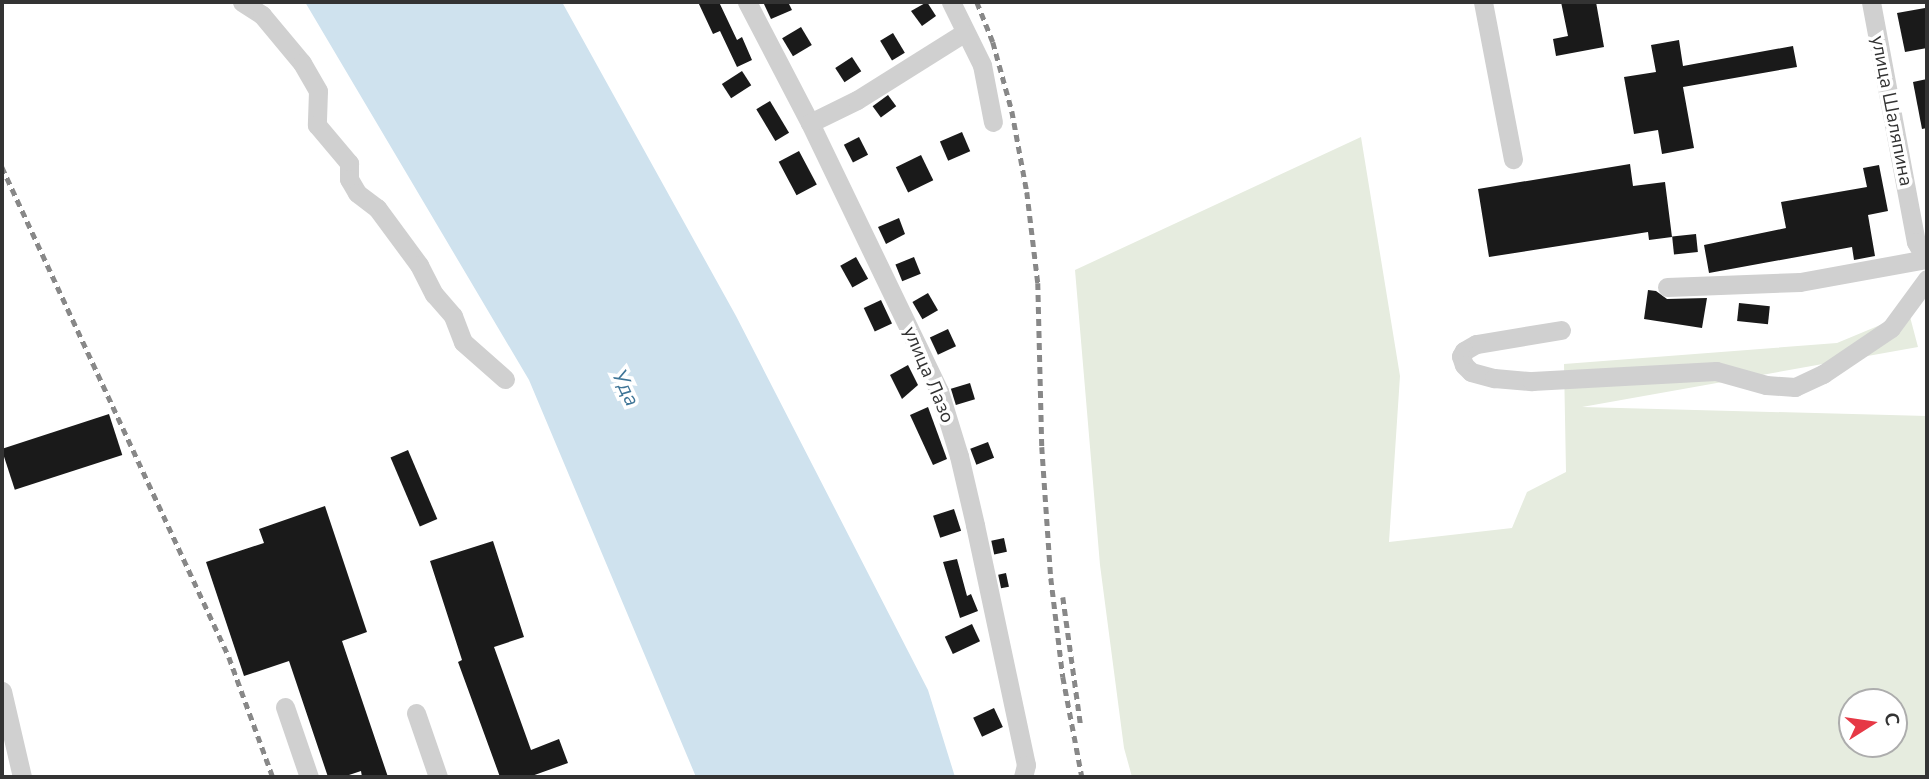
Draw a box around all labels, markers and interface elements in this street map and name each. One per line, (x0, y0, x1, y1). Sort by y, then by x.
street label: улица Шаляпина (1865, 34, 1917, 188)
street label: улица Лазо (898, 323, 958, 427)
water label: Уда (607, 366, 645, 410)
north arrow (1838, 688, 1908, 758)
text: С (1878, 710, 1906, 728)

